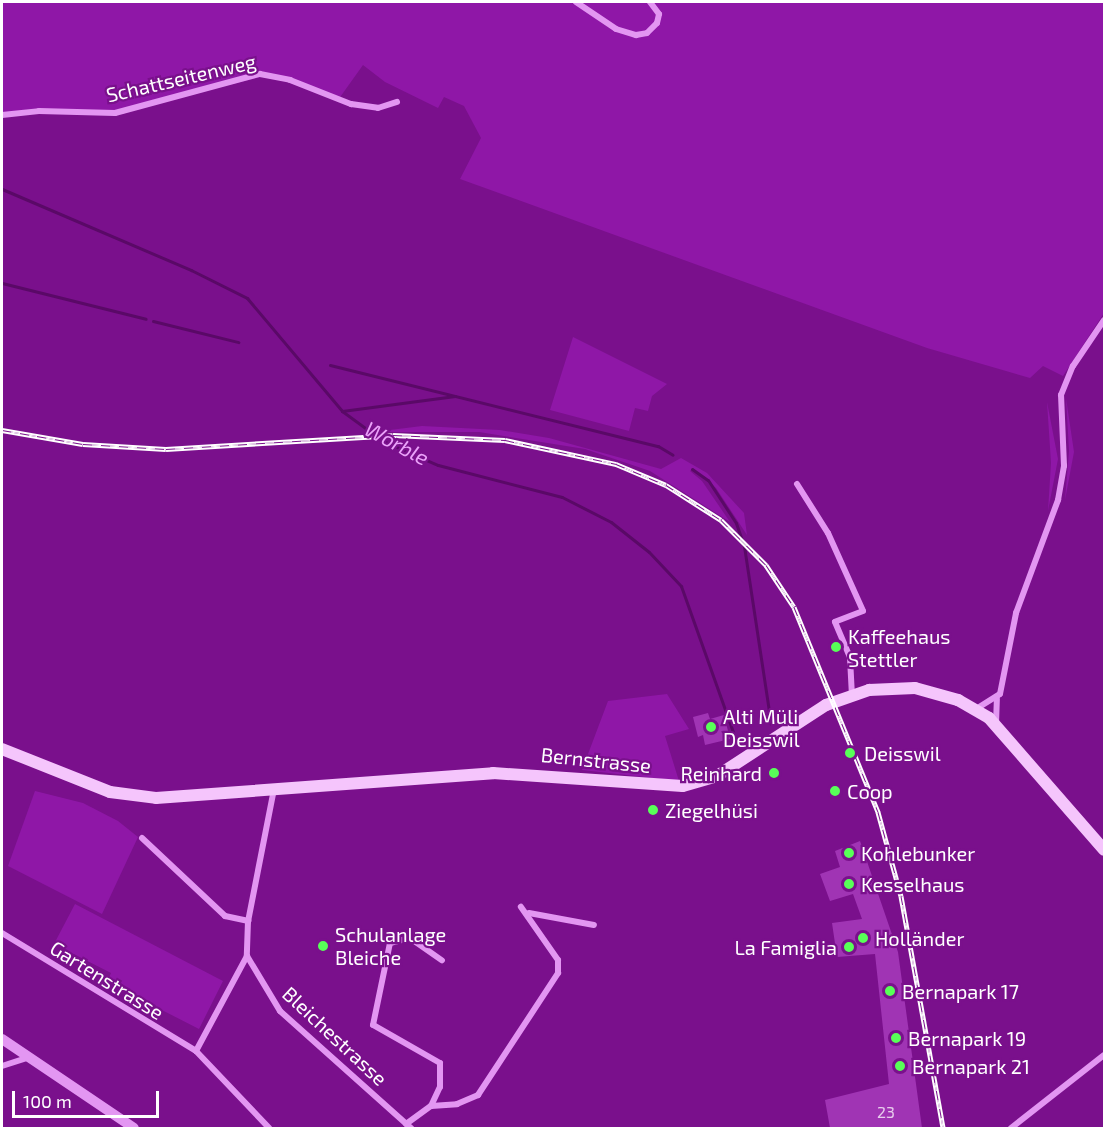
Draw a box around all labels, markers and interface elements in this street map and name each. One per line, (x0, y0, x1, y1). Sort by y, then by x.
street label: Schattseitenweg (104, 49, 258, 107)
water label: Worble (361, 416, 433, 470)
place label: Kaffeehaus Stettler (848, 624, 950, 671)
marker: Kaffeehaus Stettler (829, 640, 843, 654)
place label: Alti Müli Deisswil (723, 704, 800, 751)
marker: Alti Müli Deisswil (704, 720, 718, 734)
place label: Deisswil (864, 741, 941, 765)
street label: Bernstrasse (540, 742, 652, 778)
marker: Deisswil (841, 744, 859, 762)
place label: Reinhard (681, 761, 762, 785)
marker: Reinhard (767, 766, 781, 780)
place label: Coop (847, 779, 893, 803)
marker: Coop (828, 784, 842, 798)
place label: Ziegelhüsi (665, 798, 758, 822)
marker: Ziegelhüsi (646, 803, 660, 817)
place label: Kohlebunker (861, 841, 975, 865)
marker: Kohlebunker (842, 846, 856, 860)
place label: Kesselhaus (861, 872, 964, 896)
marker: Kesselhaus (842, 877, 856, 891)
place label: Schulanlage Bleiche (335, 922, 446, 969)
place label: Holländer (875, 926, 964, 950)
marker: Holländer (856, 931, 870, 945)
place label: La Famiglia (734, 935, 837, 959)
street label: Gartenstrasse (46, 936, 168, 1024)
marker: Schulanlage Bleiche (316, 939, 330, 953)
marker: La Famiglia (842, 940, 856, 954)
place label: Bernapark 17 (902, 979, 1019, 1003)
street label: Bleichestrasse (278, 982, 392, 1090)
marker: Bernapark 17 (883, 984, 897, 998)
place label: Bernapark 19 (908, 1026, 1026, 1050)
marker: Bernapark 19 (889, 1031, 903, 1045)
place label: Bernapark 21 (912, 1054, 1030, 1078)
marker: Bernapark 21 (893, 1059, 907, 1073)
scale bar (15, 1079, 162, 1117)
text: 100 m (23, 1090, 72, 1112)
house number: 23 (877, 1102, 895, 1122)

